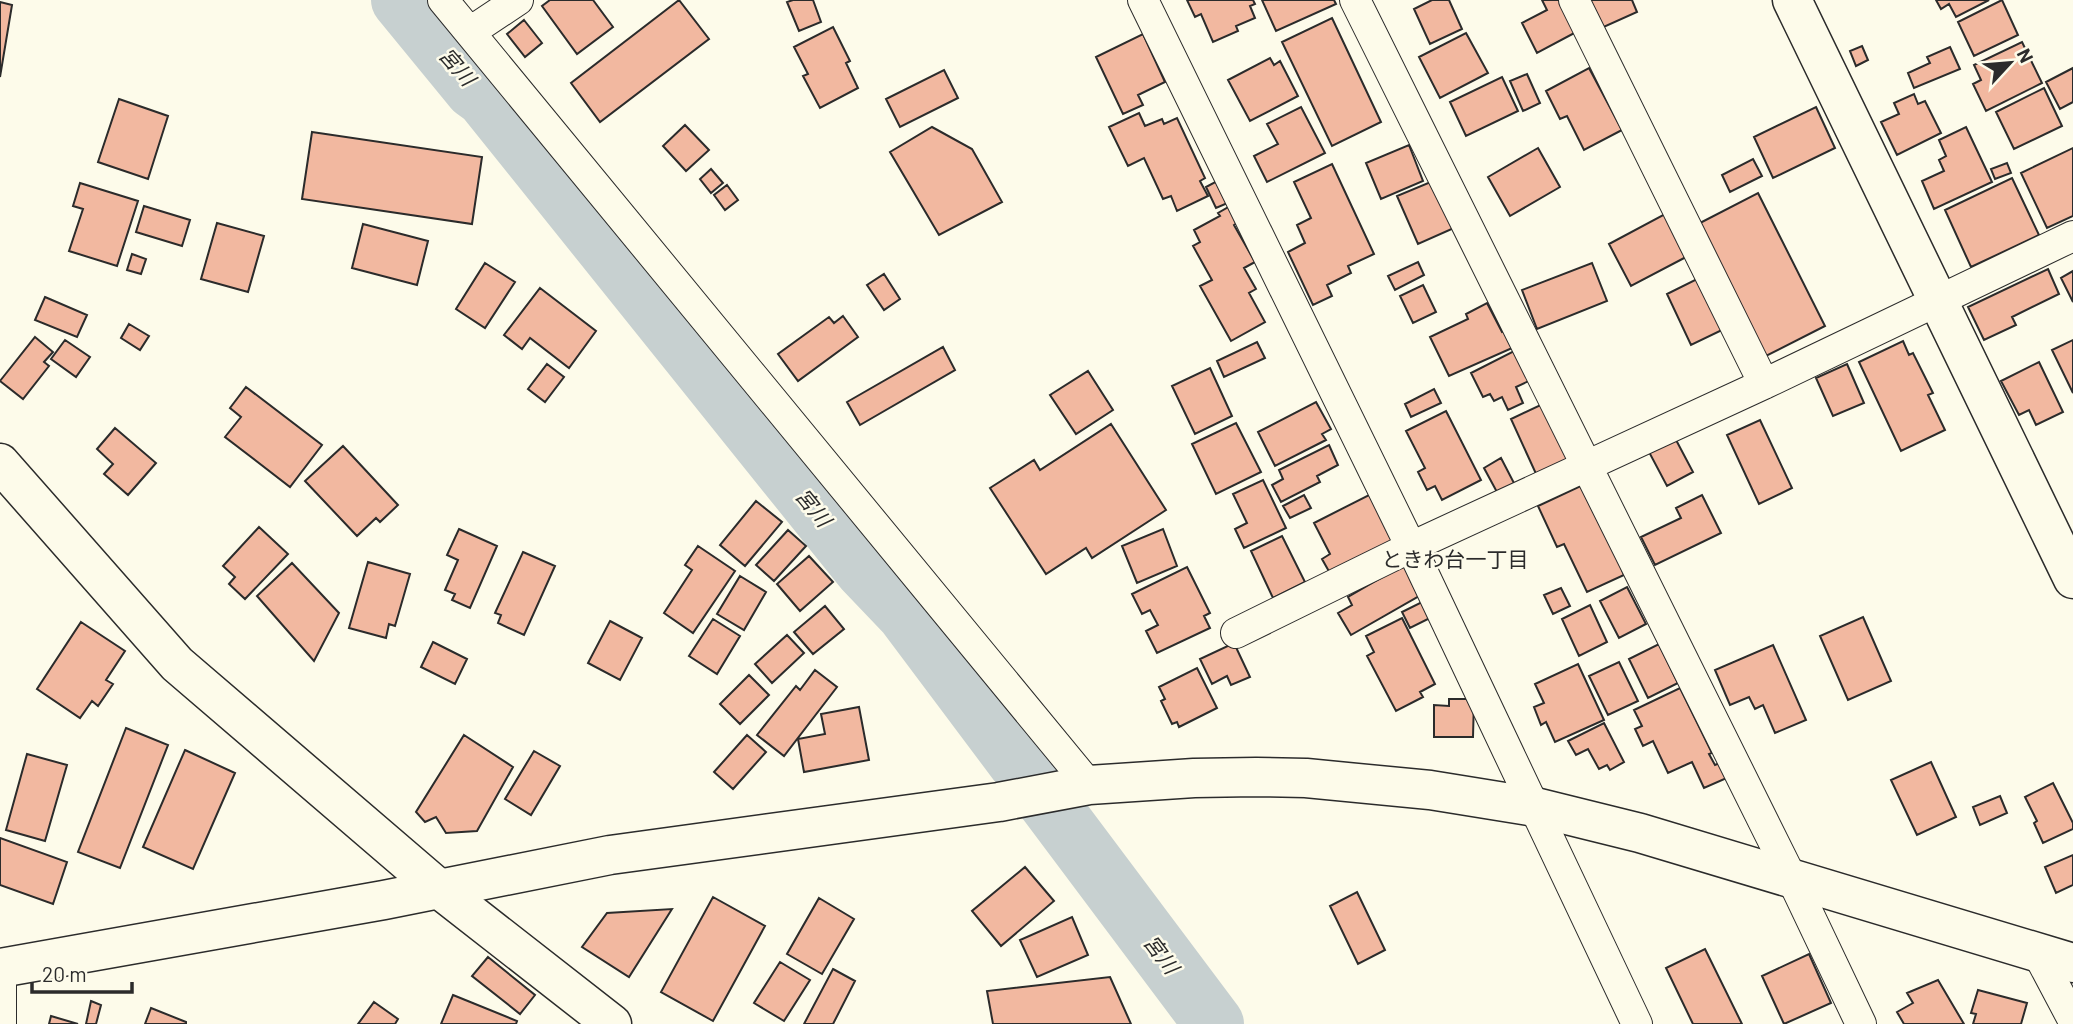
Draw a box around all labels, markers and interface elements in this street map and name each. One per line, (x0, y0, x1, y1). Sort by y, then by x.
north arrow (1975, 28, 2045, 98)
water label: 宮川 (435, 42, 483, 92)
text: N (2013, 45, 2039, 66)
water label: 宮川 (791, 483, 838, 533)
district label: ときわ台一丁目 (1382, 546, 1529, 571)
water label: 宮川 (1139, 930, 1186, 980)
scale bar (32, 950, 131, 994)
text: 20 m (42, 961, 87, 986)

